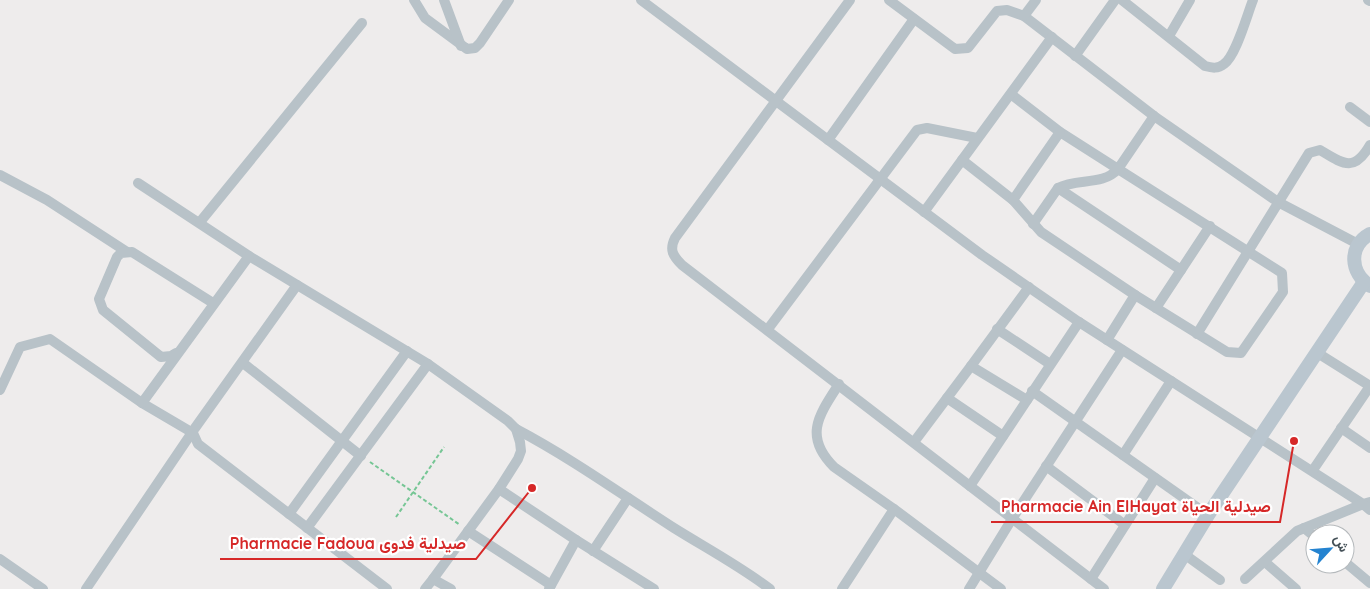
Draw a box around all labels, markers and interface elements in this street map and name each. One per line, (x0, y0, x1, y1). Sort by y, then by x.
callout: Pharmacie Ain ElHayat صيدلية الحياة (991, 491, 1280, 522)
text: Pharmacie Ain ElHayat صيدلية الحياة (1001, 496, 1271, 516)
north arrow (1305, 524, 1355, 574)
callout: Pharmacie Fadoua صيدلية فدوى (220, 528, 476, 559)
text: ش (1330, 532, 1354, 555)
text: Pharmacie Fadoua صيدلية فدوى (230, 533, 466, 554)

